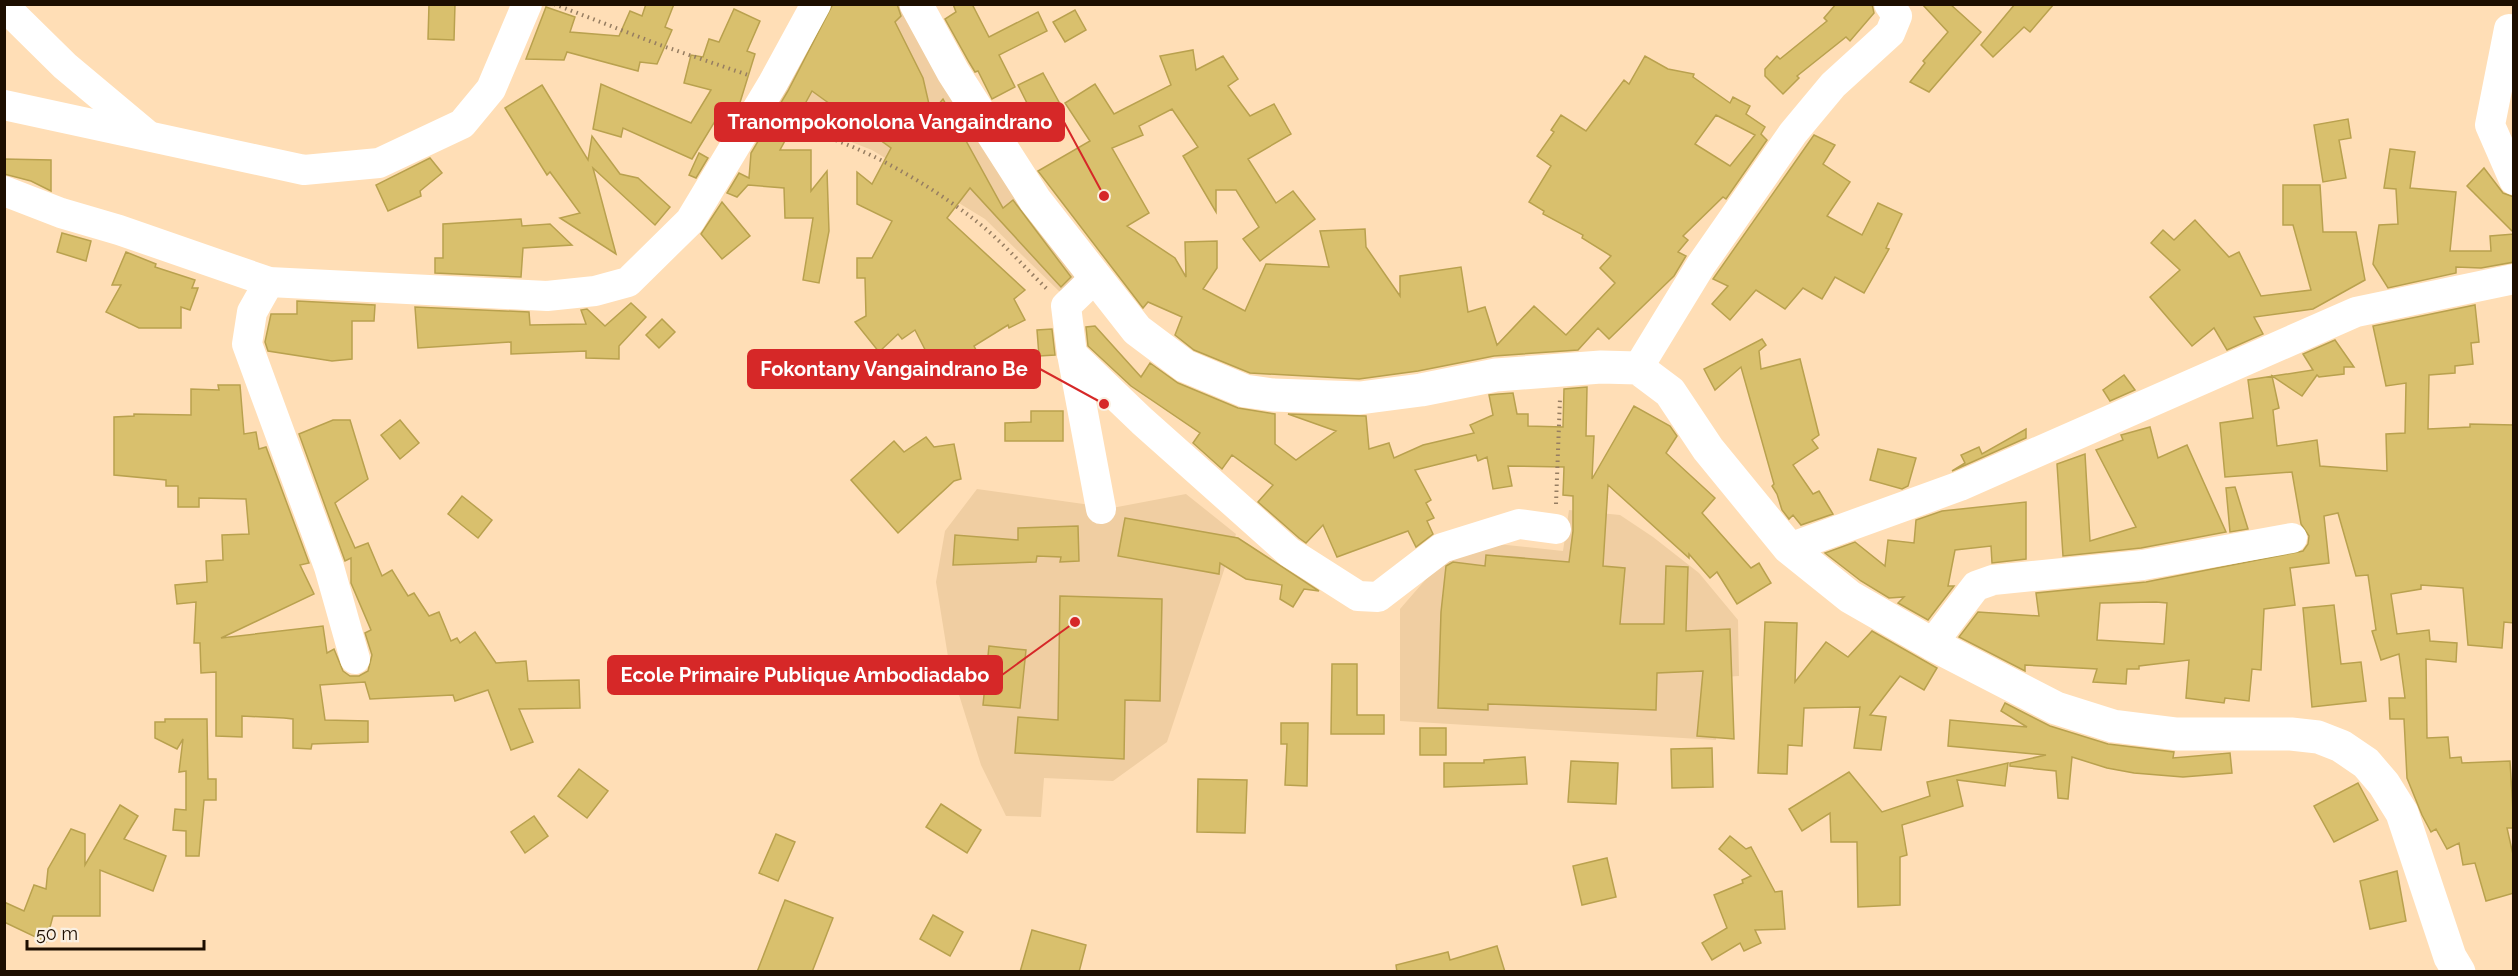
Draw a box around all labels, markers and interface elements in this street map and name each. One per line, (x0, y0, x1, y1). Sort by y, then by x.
callout: Tranompokonolona Vangaindrano (715, 103, 1064, 141)
text: Tranompokonolona Vangaindrano (728, 110, 1052, 134)
callout: Fokontany Vangaindrano Be (748, 350, 1040, 388)
text: Fokontany Vangaindrano Be (760, 357, 1028, 381)
callout: Ecole Primaire Publique Ambodiadabo (608, 656, 1002, 694)
text: Ecole Primaire Publique Ambodiadabo (621, 663, 989, 687)
scale bar (27, 913, 204, 951)
text: 50 m (36, 923, 78, 944)

